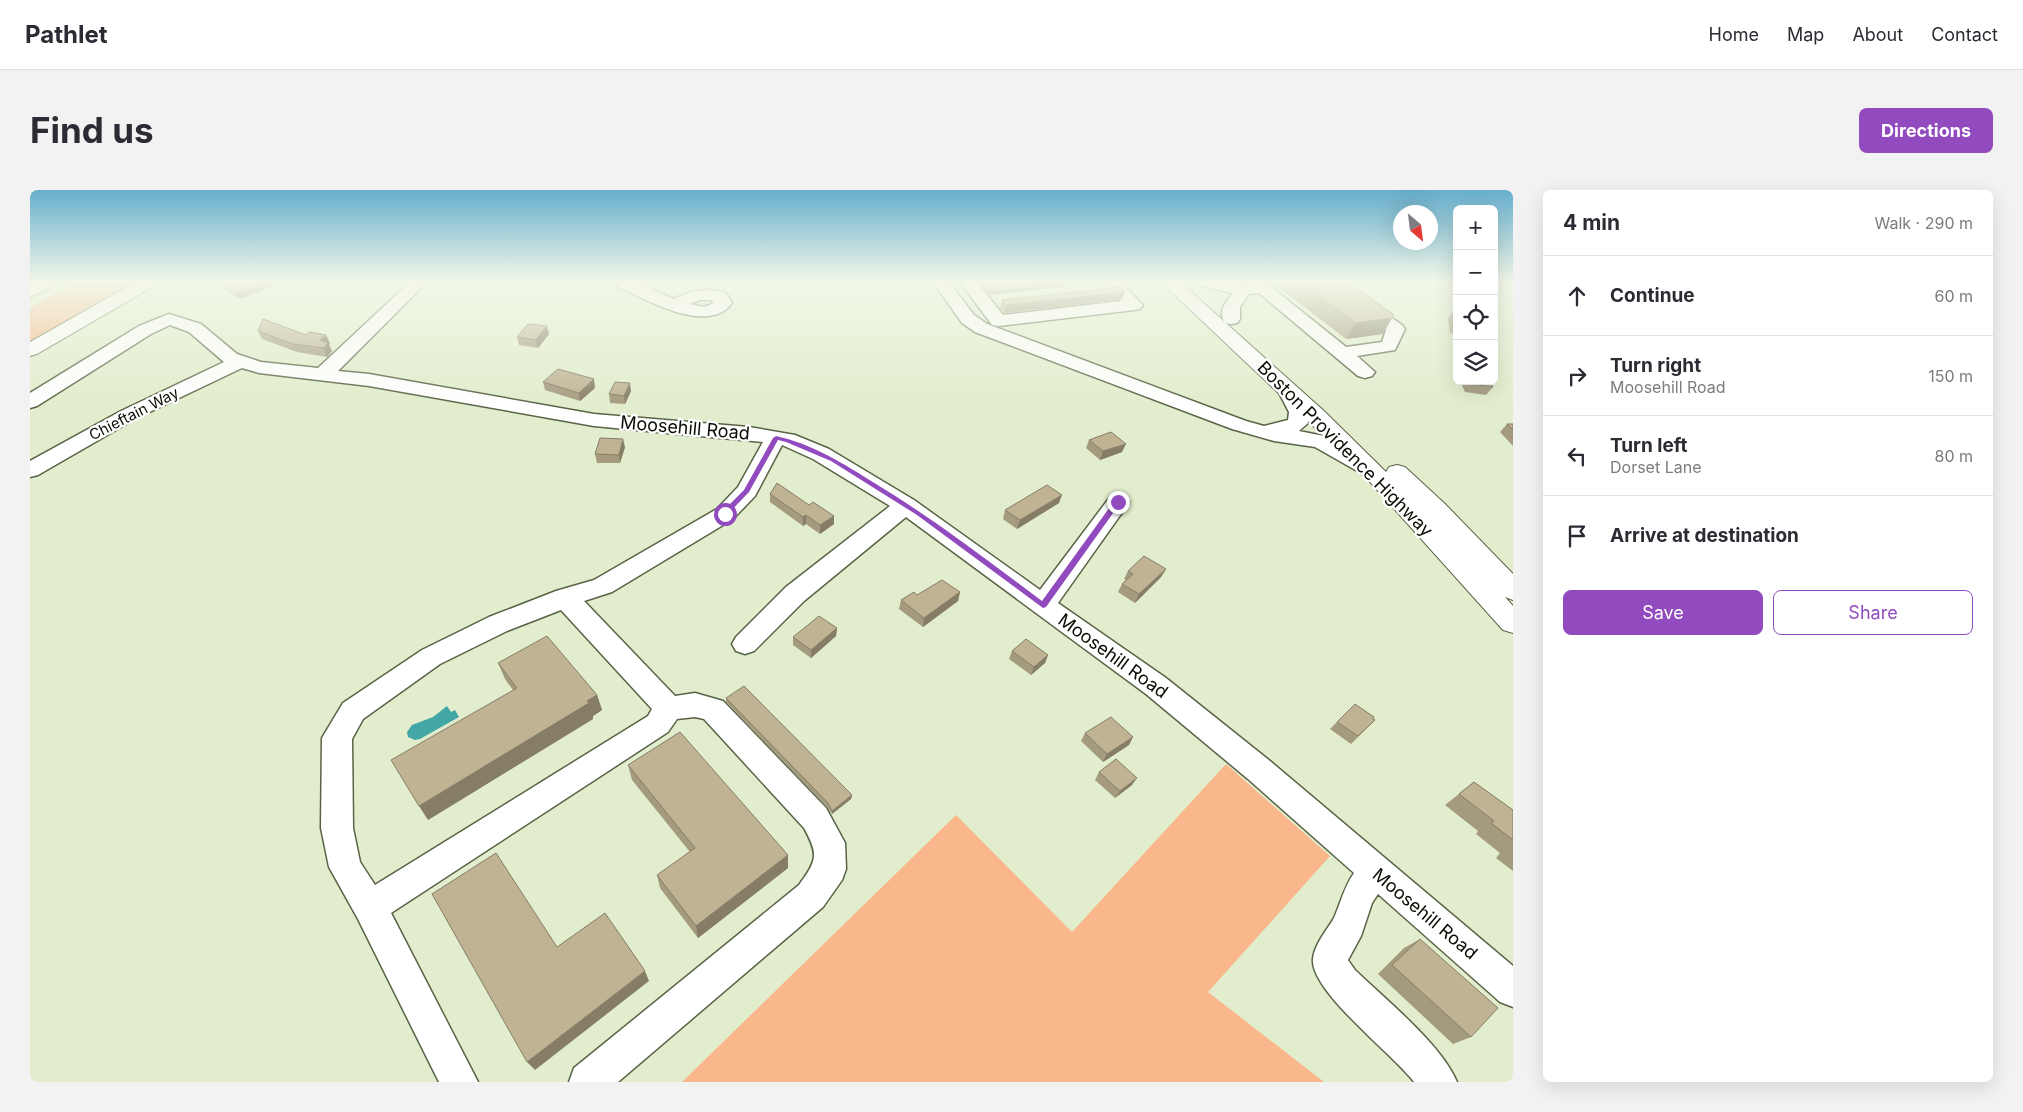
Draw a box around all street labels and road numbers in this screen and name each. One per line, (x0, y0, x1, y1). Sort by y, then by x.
street label: Boston Providence Highway (1253, 357, 1437, 541)
street label: Chieftain Way (86, 383, 182, 444)
street label: Moosehill Road (619, 411, 751, 444)
street label: Moosehill Road (1055, 609, 1172, 702)
street label: Moosehill Road (1369, 864, 1482, 963)

